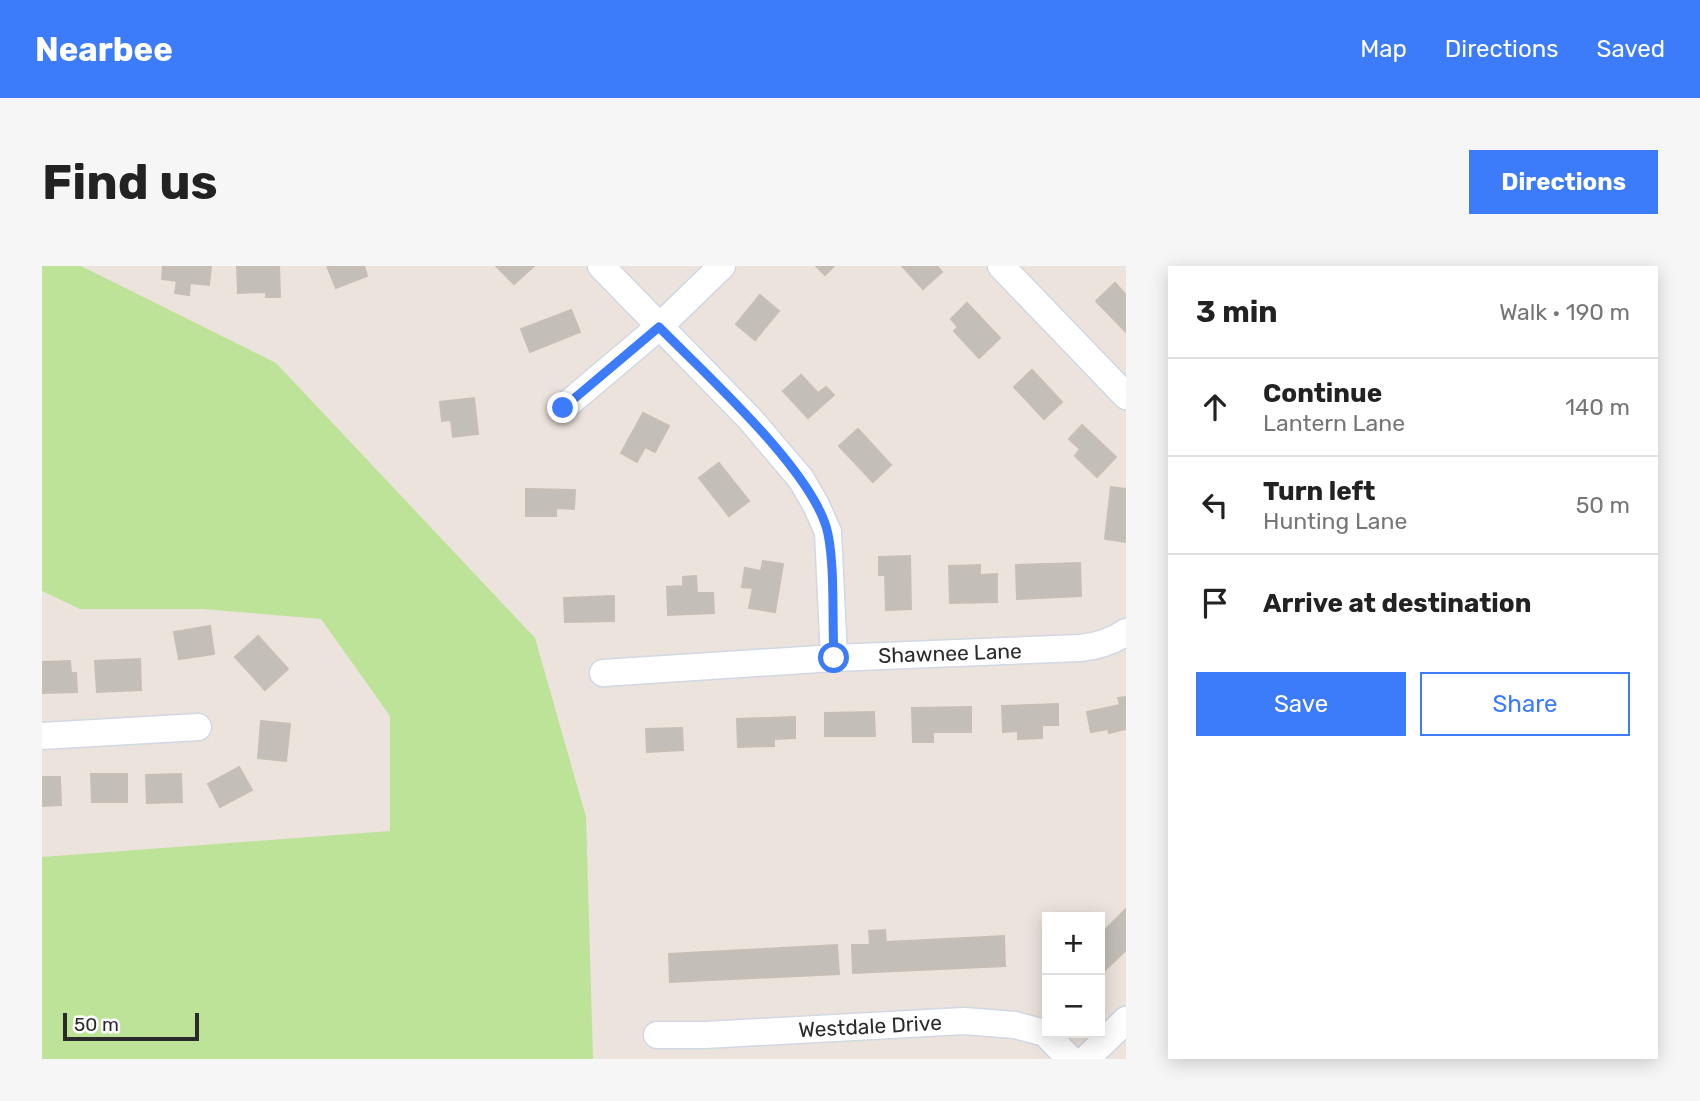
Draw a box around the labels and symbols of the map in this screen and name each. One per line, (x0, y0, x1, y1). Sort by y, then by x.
route end (547, 392, 578, 423)
street label: Shawnee Lane (878, 638, 1022, 668)
route start (818, 642, 849, 673)
scale bar (63, 1010, 200, 1042)
street label: Westdale Drive (798, 1010, 942, 1042)

